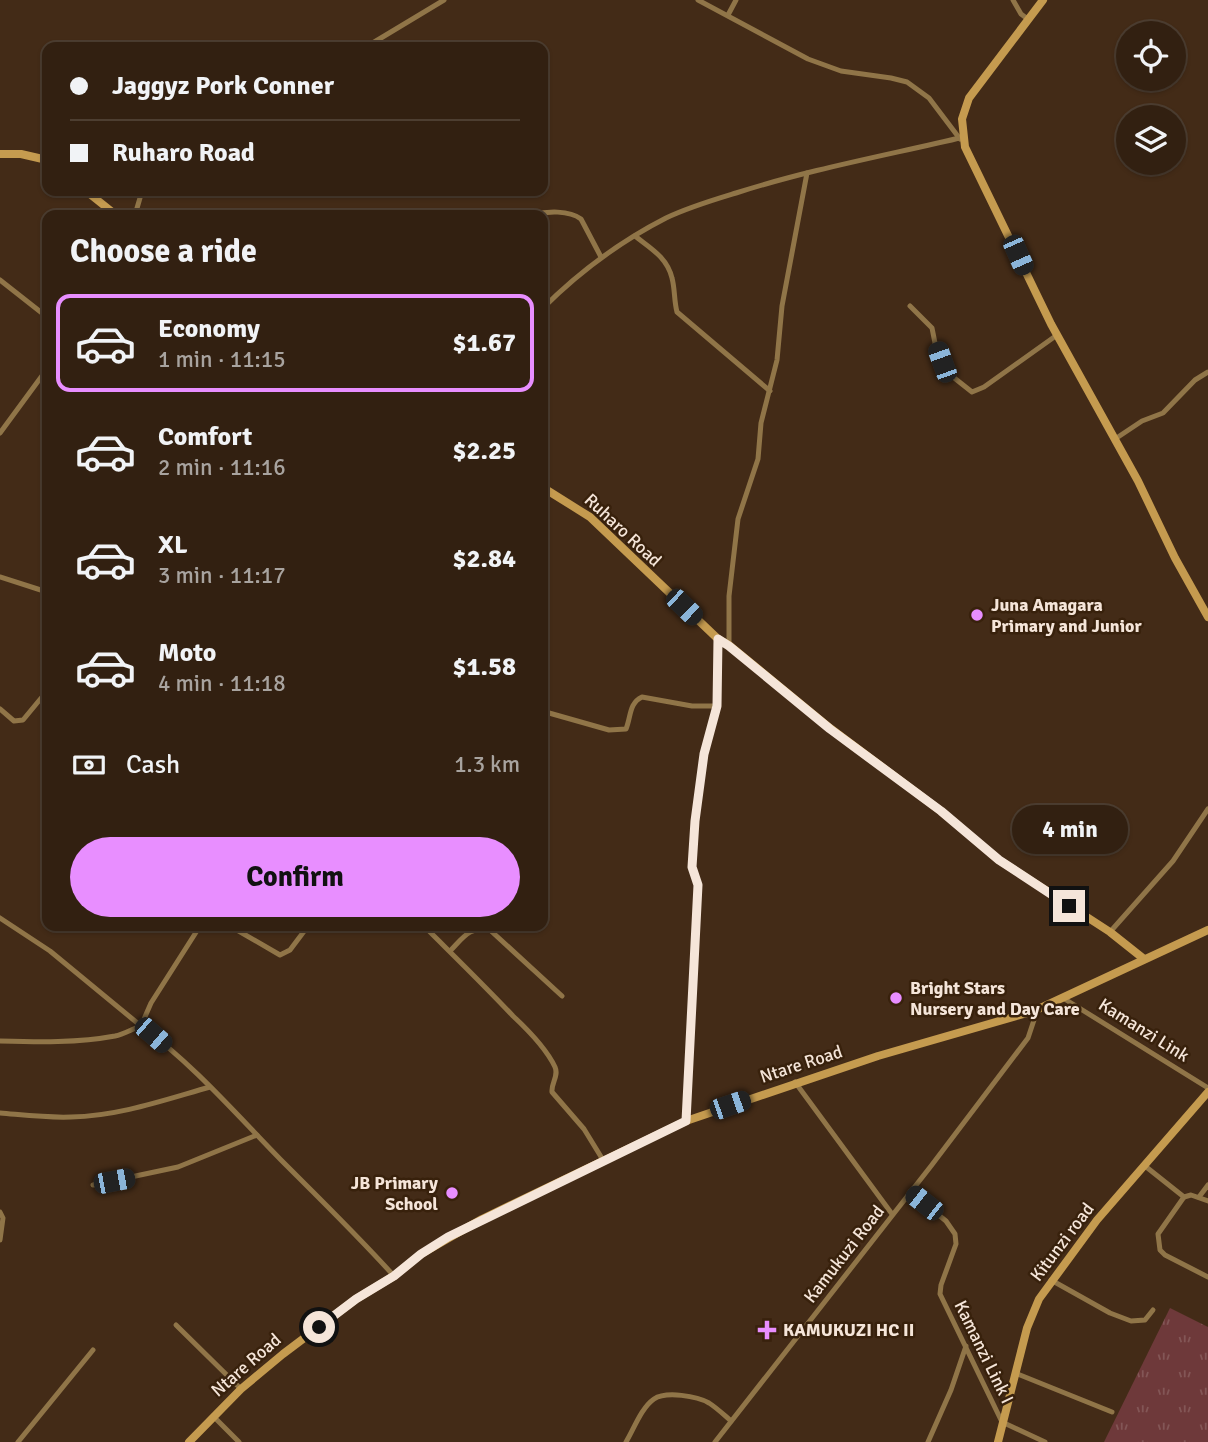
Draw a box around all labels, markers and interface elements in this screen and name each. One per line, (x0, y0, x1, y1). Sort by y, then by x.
map controls (1116, 21, 1186, 175)
button: locate (1116, 21, 1186, 91)
text: Jaggyz Pork Conner (112, 70, 334, 102)
button: layers (1116, 105, 1186, 175)
text: Ruharo Road (112, 137, 255, 169)
text: Choose a ride (70, 232, 257, 271)
car (1000, 232, 1037, 278)
icon: car (74, 312, 137, 375)
text: Economy (158, 313, 260, 345)
text: $1.67 (452, 327, 516, 359)
car (925, 339, 960, 385)
text: 1 min · 11:15 (158, 345, 286, 374)
icon: car (74, 420, 137, 483)
text: Comfort (158, 421, 252, 453)
text: $2.25 (452, 435, 516, 467)
text: 2 min · 11:16 (158, 453, 286, 482)
street label: Ruharo Road (580, 489, 666, 571)
icon: car (74, 528, 137, 591)
text: XL (158, 529, 188, 561)
text: $2.84 (452, 543, 516, 575)
text: 3 min · 11:17 (158, 561, 286, 590)
car (662, 585, 707, 629)
place label: Juna Amagara Primary and Junior (991, 594, 1142, 637)
marker: Juna Amagara Primary and Junior (969, 607, 985, 623)
icon: car (74, 636, 137, 699)
text: Moto (158, 637, 216, 669)
text: $1.58 (452, 651, 516, 683)
text: 4 min · 11:18 (158, 669, 286, 698)
icon: cash (70, 746, 108, 784)
text: Cash (126, 749, 180, 781)
text: 1.3 km (454, 750, 520, 779)
callout: 4 min (1011, 804, 1127, 853)
text: 4 min (1042, 815, 1098, 844)
button: Confirm (70, 837, 520, 917)
route end (1053, 890, 1085, 922)
place label: Bright Stars Nursery and Day Care (910, 977, 1080, 1020)
marker: Bright Stars Nursery and Day Care (888, 990, 904, 1006)
street label: Kamanzi Link (1095, 993, 1193, 1067)
car (131, 1013, 176, 1057)
street label: Ntare Road (757, 1040, 845, 1088)
car (707, 1088, 754, 1122)
car (92, 1167, 137, 1195)
place label: JB Primary School (351, 1172, 438, 1215)
car (901, 1182, 948, 1224)
marker: JB Primary School (444, 1185, 460, 1201)
street label: Kitunzi road (1025, 1198, 1099, 1286)
street label: Kamukuzi Road (799, 1201, 889, 1307)
street label: Kamanzi Link I (950, 1297, 1018, 1407)
route start (303, 1311, 335, 1343)
place label: KAMUKUZI HC II (783, 1319, 914, 1341)
marker: KAMUKUZI HC II (757, 1320, 777, 1340)
street label: Ntare Road (207, 1329, 285, 1401)

